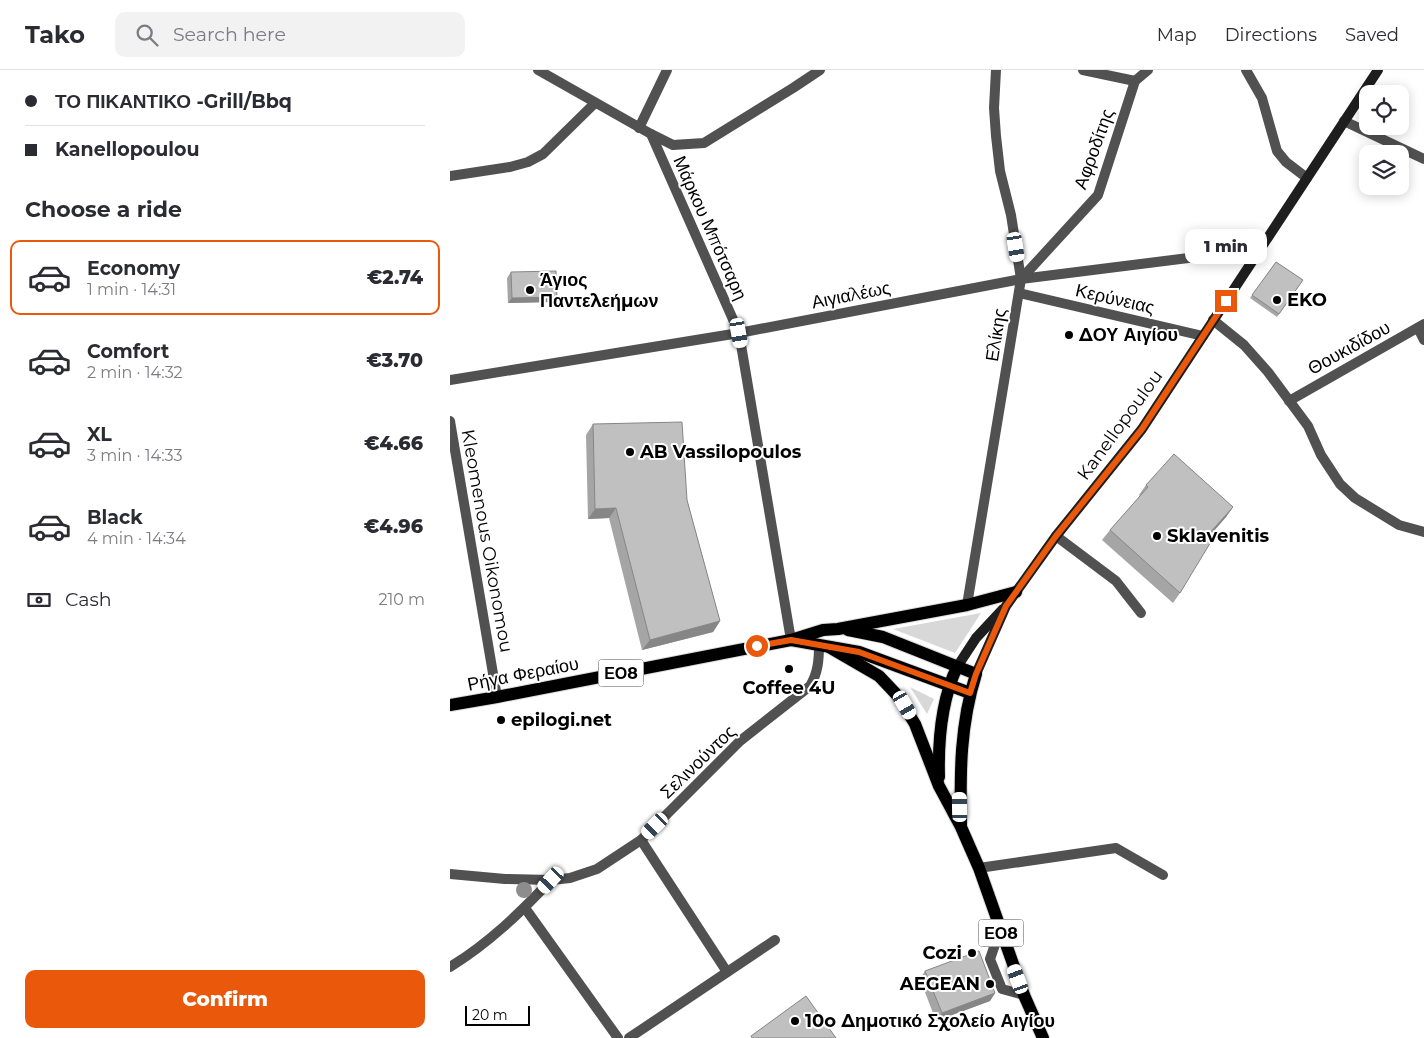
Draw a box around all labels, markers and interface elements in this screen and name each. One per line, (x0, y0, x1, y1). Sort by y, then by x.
search box (115, 12, 465, 57)
text: Tako (25, 20, 85, 49)
icon: search (133, 21, 161, 49)
text: Search here (173, 23, 286, 46)
text: Map (1157, 24, 1197, 46)
text: Directions (1225, 24, 1317, 46)
text: Saved (1345, 24, 1399, 46)
map controls (1359, 85, 1409, 195)
button: locate (1359, 85, 1409, 135)
text: ΤΟ ΠΙΚΑΝΤΙΚΟ -Grill/Bbq (55, 90, 292, 113)
street label: Αφροδίτης (1069, 106, 1119, 192)
text: Kanellopoulou (55, 138, 199, 161)
button: layers (1359, 145, 1409, 195)
street label: Μάρκου Μπότσαρη (668, 153, 752, 303)
text: Choose a ride (25, 196, 182, 223)
callout: 1 min (1185, 228, 1267, 264)
car (1006, 231, 1025, 263)
text: 1 min (1204, 237, 1248, 256)
icon: car (27, 255, 72, 300)
text: Economy (87, 257, 180, 280)
text: €2.74 (367, 266, 423, 289)
place label: Άγιος Παντελεήμων (540, 269, 659, 312)
street label: Αιγιαλέως (810, 277, 893, 313)
street label: Κερύνειας (1073, 279, 1157, 319)
text: 1 min · 14:31 (87, 280, 176, 299)
marker: Άγιος Παντελεήμων (524, 284, 536, 296)
place label: EKO (1287, 289, 1327, 311)
route end (1215, 290, 1237, 312)
marker: EKO (1271, 294, 1283, 306)
street label: Ελίκης (981, 307, 1011, 363)
street label: Θουκιδίδου (1304, 316, 1394, 380)
car (729, 317, 748, 349)
place label: ΔΟΥ Αιγίου (1078, 324, 1178, 346)
marker: ΔΟΥ Αιγίου (1063, 329, 1075, 341)
icon: car (27, 338, 72, 383)
text: Comfort (87, 340, 169, 363)
text: €3.70 (366, 349, 423, 372)
text: 2 min · 14:32 (87, 363, 183, 382)
street label: Kanellopoulou (1073, 366, 1167, 484)
icon: car (27, 421, 72, 466)
text: XL (87, 423, 112, 446)
street label: Kleomenous Oikonomou (457, 428, 517, 654)
text: €4.66 (364, 432, 423, 455)
place label: AB Vassilopoulos (639, 441, 802, 463)
text: 3 min · 14:33 (87, 446, 183, 465)
marker: AB Vassilopoulos (624, 446, 636, 458)
icon: car (27, 504, 72, 549)
text: Black (87, 506, 143, 529)
text: €4.96 (364, 515, 423, 538)
place label: Sklavenitis (1167, 525, 1270, 547)
text: 4 min · 14:34 (87, 529, 186, 548)
marker: Sklavenitis (1151, 530, 1163, 542)
icon: cash (25, 586, 53, 614)
text: Cash (65, 588, 112, 611)
text: 210 m (378, 590, 425, 609)
route start (746, 635, 768, 657)
street label: Ρήγα Φεραίου (465, 652, 581, 696)
road number: ΕΟ8 (598, 660, 644, 686)
marker: Coffee 4U (783, 663, 795, 675)
place label: Coffee 4U (743, 677, 835, 699)
car (891, 688, 918, 722)
place label: epilogi.net (511, 709, 612, 731)
marker: epilogi.net (495, 714, 507, 726)
street label: Σελινούντος (656, 720, 741, 803)
car (952, 792, 967, 822)
car (639, 810, 670, 842)
car (535, 864, 566, 896)
road number: ΕΟ8 (978, 920, 1024, 946)
place label: Cozi (922, 942, 962, 964)
marker: Cozi (966, 947, 978, 959)
car (1005, 962, 1030, 996)
button: Confirm (25, 970, 425, 1028)
place label: AEGEAN (899, 973, 980, 995)
marker: AEGEAN (984, 978, 996, 990)
scale bar (465, 1003, 530, 1026)
text: 20 m (472, 1006, 508, 1024)
place label: 10o Δημοτικό Σχολείο Αιγίου (805, 1010, 1055, 1032)
marker: 10o Δημοτικό Σχολείο Αιγίου (789, 1015, 801, 1027)

